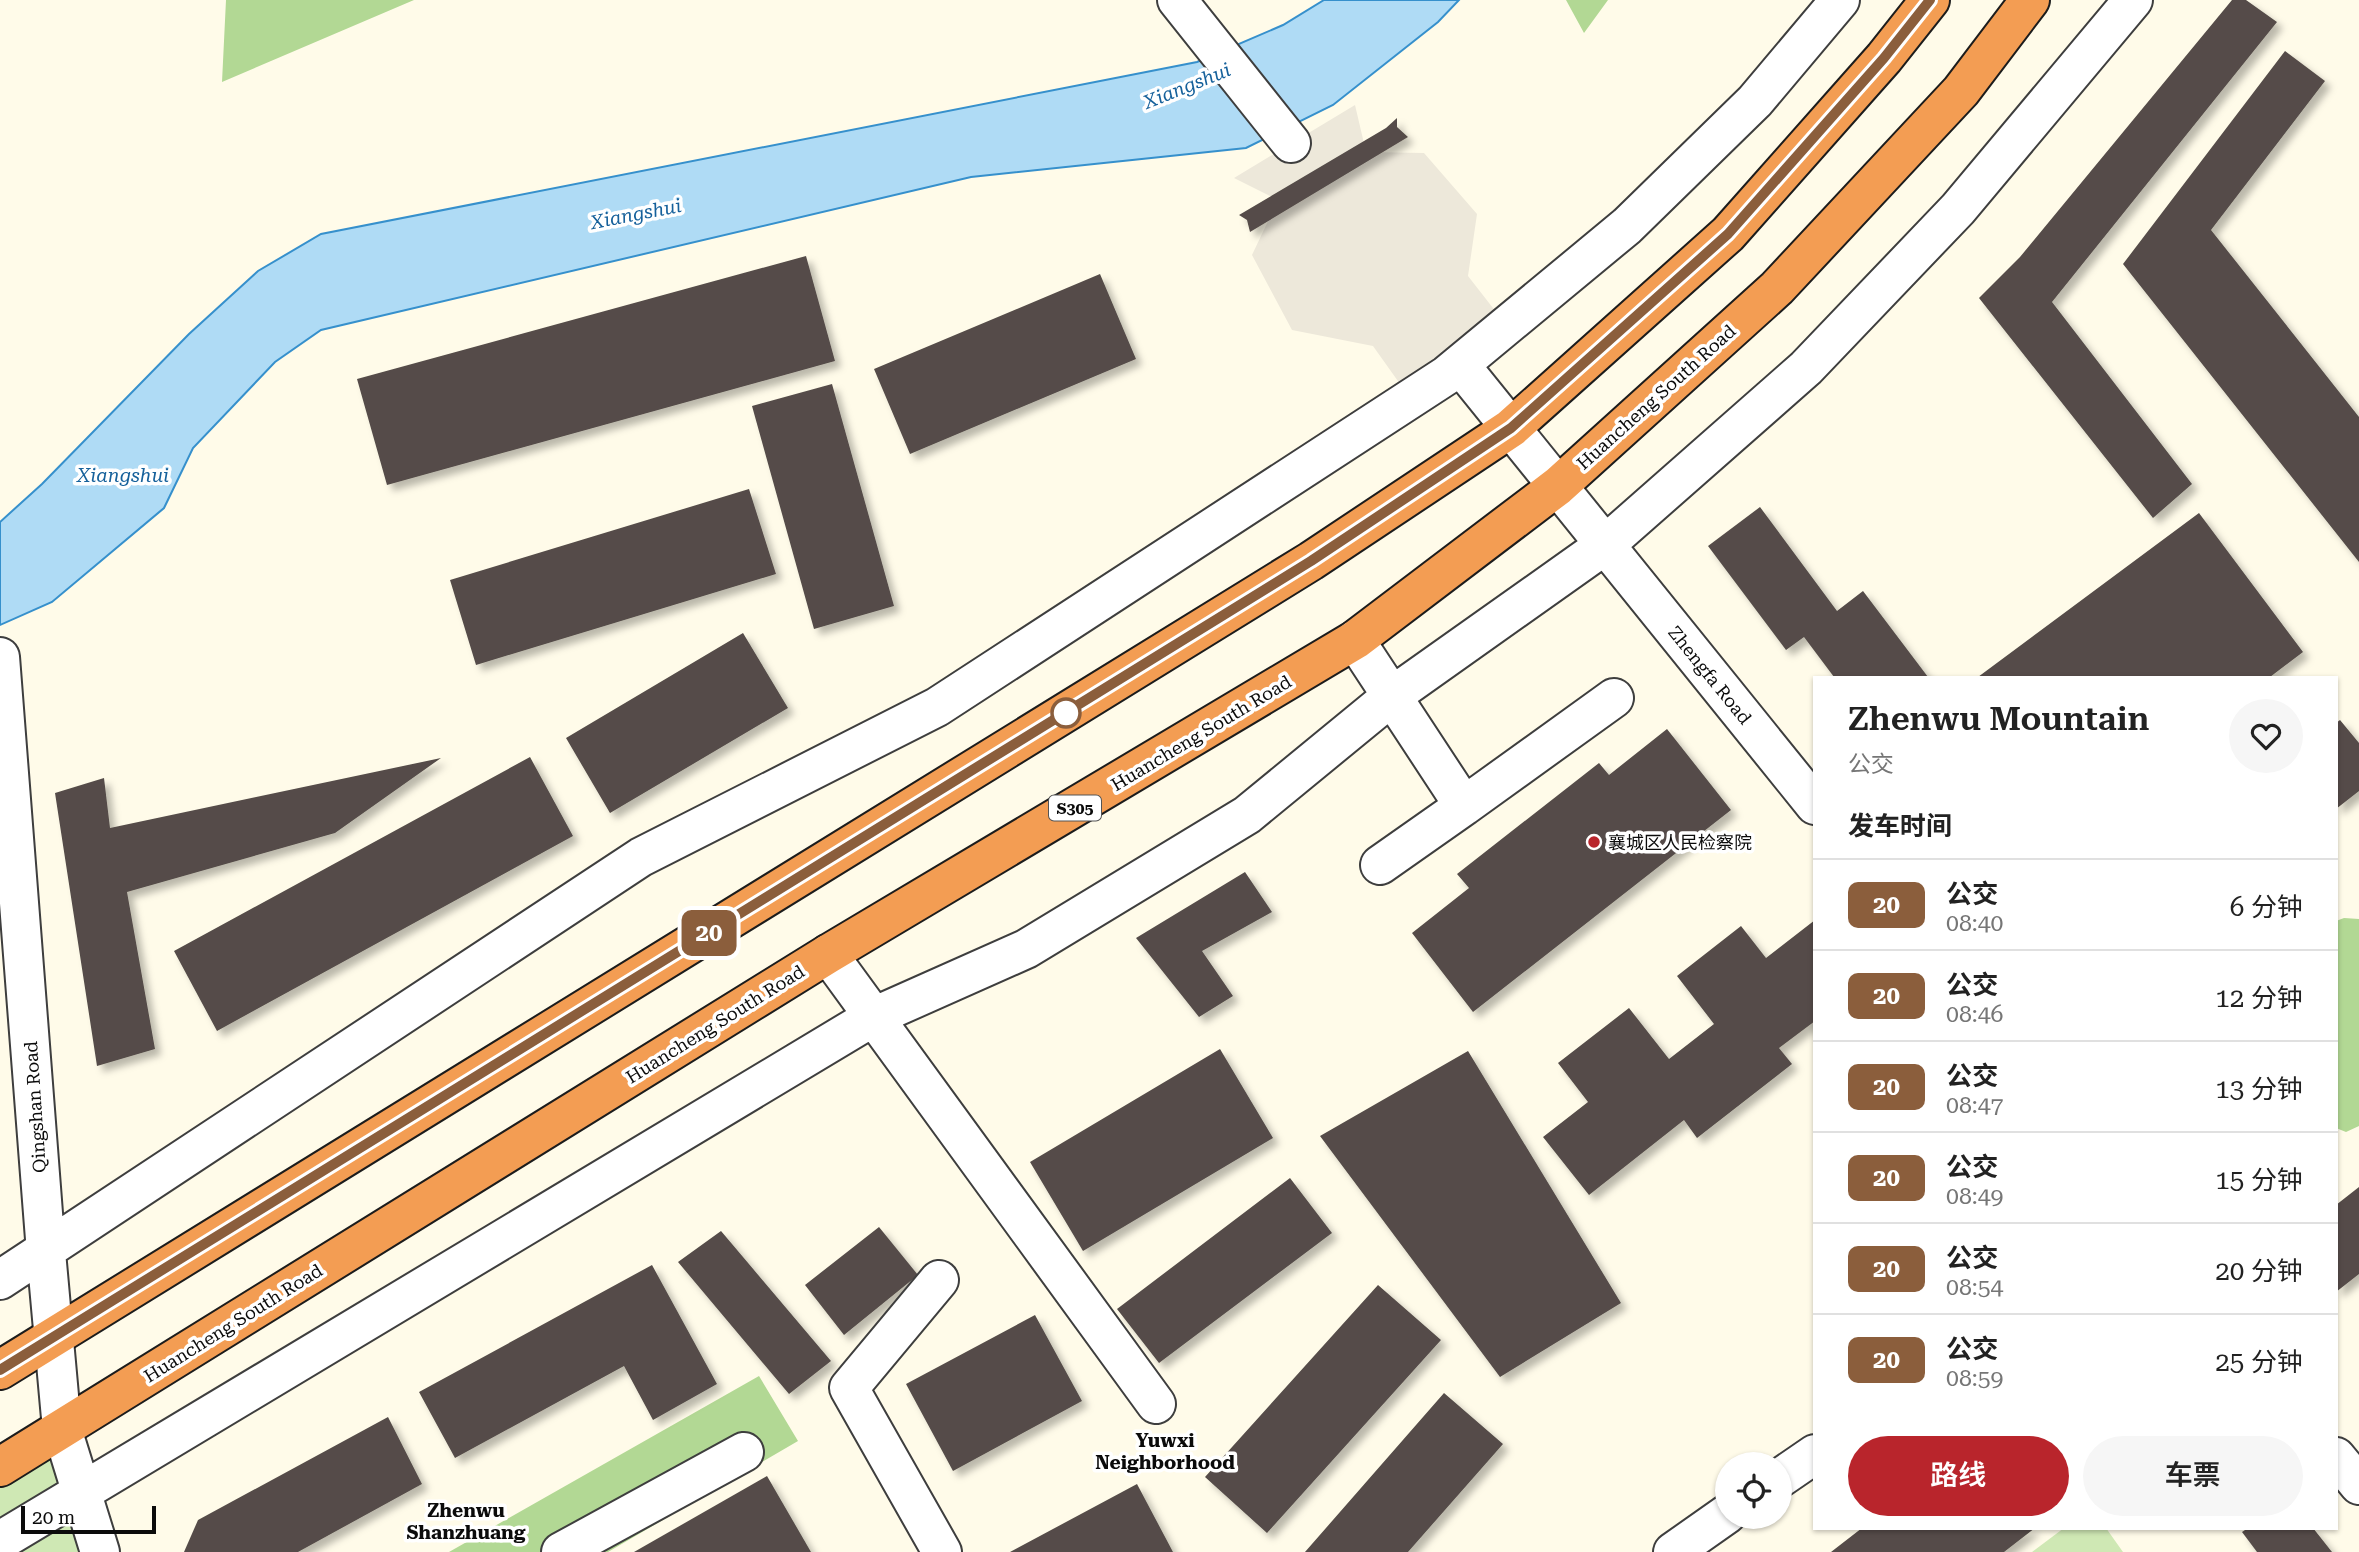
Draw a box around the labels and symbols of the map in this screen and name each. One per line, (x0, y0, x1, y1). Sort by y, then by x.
water label: Xiangshui (1139, 58, 1234, 114)
water label: Xiangshui (588, 194, 683, 234)
street label: Huancheng South Road (1572, 320, 1740, 474)
water label: Xiangshui (76, 464, 169, 487)
street label: Zhengfa Road (1664, 622, 1756, 729)
street label: Huancheng South Road (1107, 671, 1295, 795)
unlabelled marker (1051, 698, 1081, 728)
road number: S305 (1049, 796, 1101, 820)
place label: 襄城区人民检察院 (1608, 832, 1752, 853)
marker: 襄城区人民检察院 (1586, 834, 1602, 850)
line badge: 20 (678, 910, 740, 956)
street label: Huancheng South Road (622, 960, 808, 1088)
street label: Qingshan Road (20, 1040, 50, 1174)
street label: Huancheng South Road (140, 1259, 326, 1387)
district label: Yuwxi Neighborhood (1095, 1429, 1235, 1474)
district label: Zhenwu Shanzhuang (406, 1499, 526, 1544)
scale bar (21, 1503, 156, 1535)

